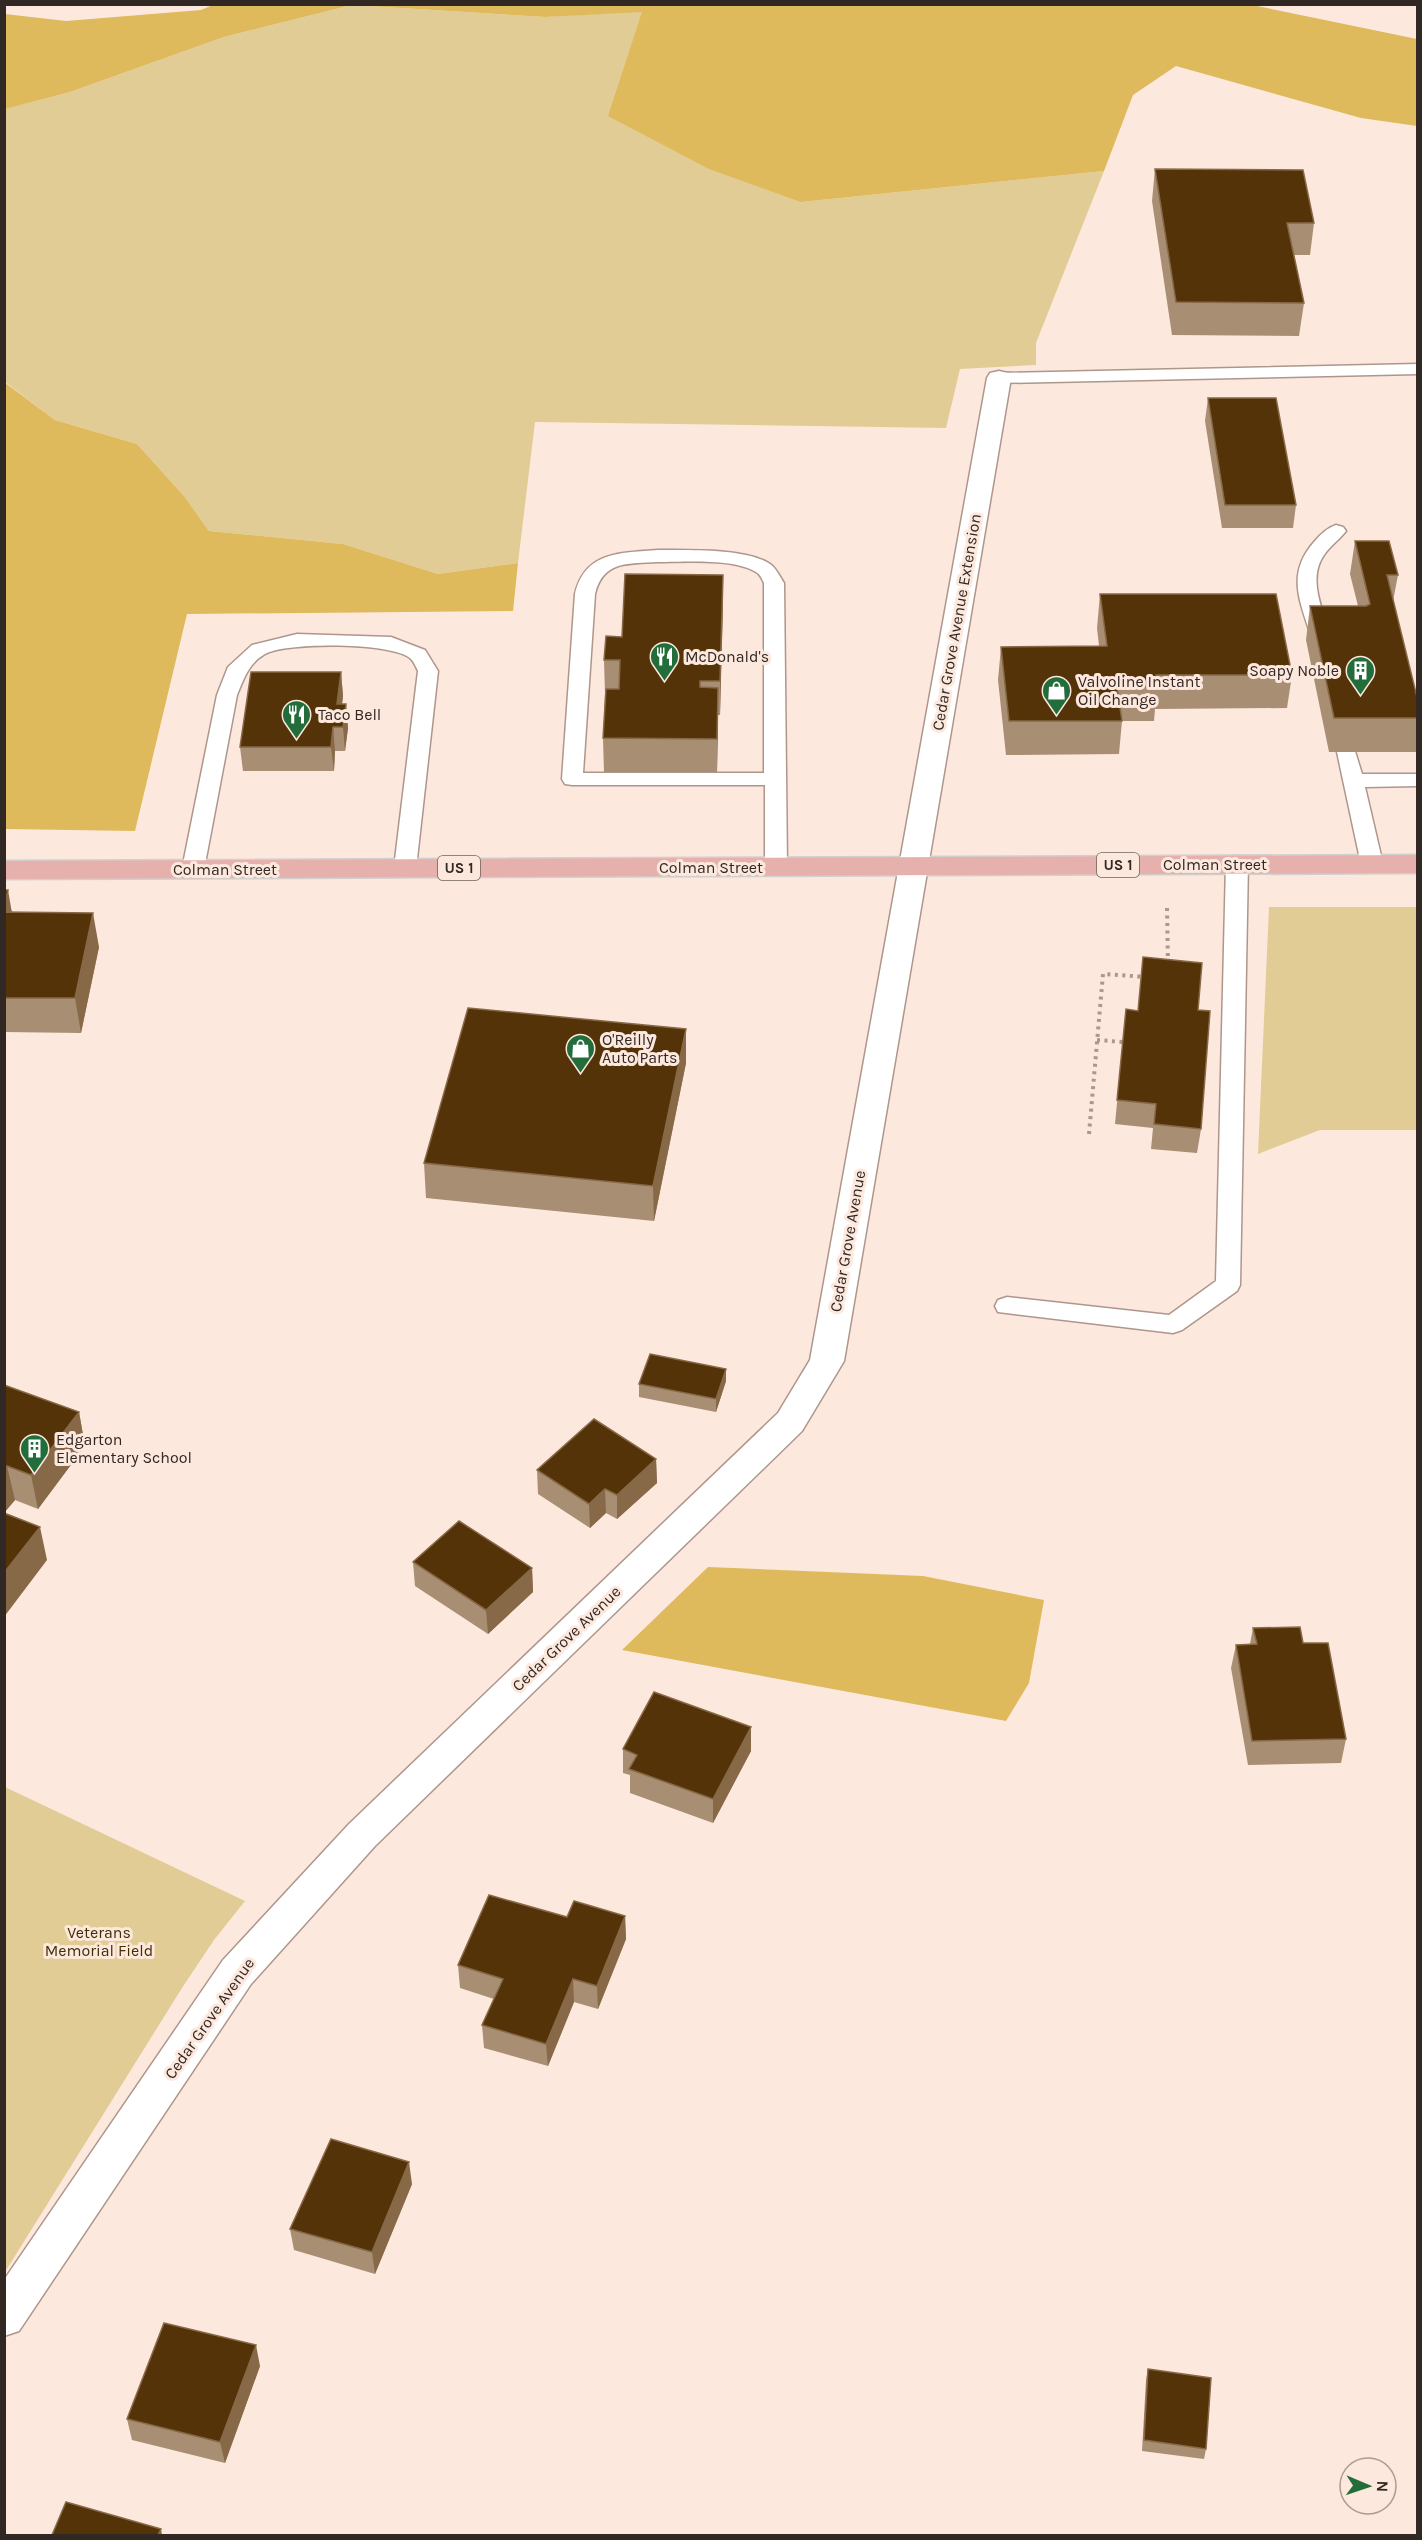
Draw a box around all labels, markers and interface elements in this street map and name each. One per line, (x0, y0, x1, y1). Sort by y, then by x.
street label: Cedar Grove Avenue Extension (928, 512, 985, 732)
restaurant icon: McDonald's (648, 640, 680, 682)
place label: McDonald's (685, 647, 769, 666)
building icon: Soapy Noble (1344, 654, 1376, 696)
place label: Soapy Noble (1249, 661, 1339, 680)
place label: Valvoline Instant Oil Change (1078, 672, 1201, 709)
shop icon: Valvoline Instant Oil Change (1041, 674, 1073, 716)
restaurant icon: Taco Bell (281, 698, 313, 740)
place label: Taco Bell (318, 705, 381, 724)
road number: US 1 (1097, 853, 1139, 877)
street label: Colman Street (1163, 855, 1267, 874)
road number: US 1 (438, 856, 480, 880)
street label: Colman Street (659, 858, 763, 877)
street label: Colman Street (173, 860, 277, 879)
place label: O'Reilly Auto Parts (602, 1030, 677, 1067)
shop icon: O'Reilly Auto Parts (565, 1032, 597, 1074)
street label: Cedar Grove Avenue (826, 1169, 869, 1313)
place label: Edgarton Elementary School (56, 1430, 192, 1467)
building icon: Edgarton Elementary School (19, 1432, 51, 1474)
street label: Cedar Grove Avenue (508, 1582, 625, 1695)
park label: Veterans Memorial Field (45, 1923, 153, 1960)
street label: Cedar Grove Avenue (160, 1954, 258, 2082)
north arrow (1338, 2456, 1398, 2516)
text: N (1373, 2480, 1392, 2493)

